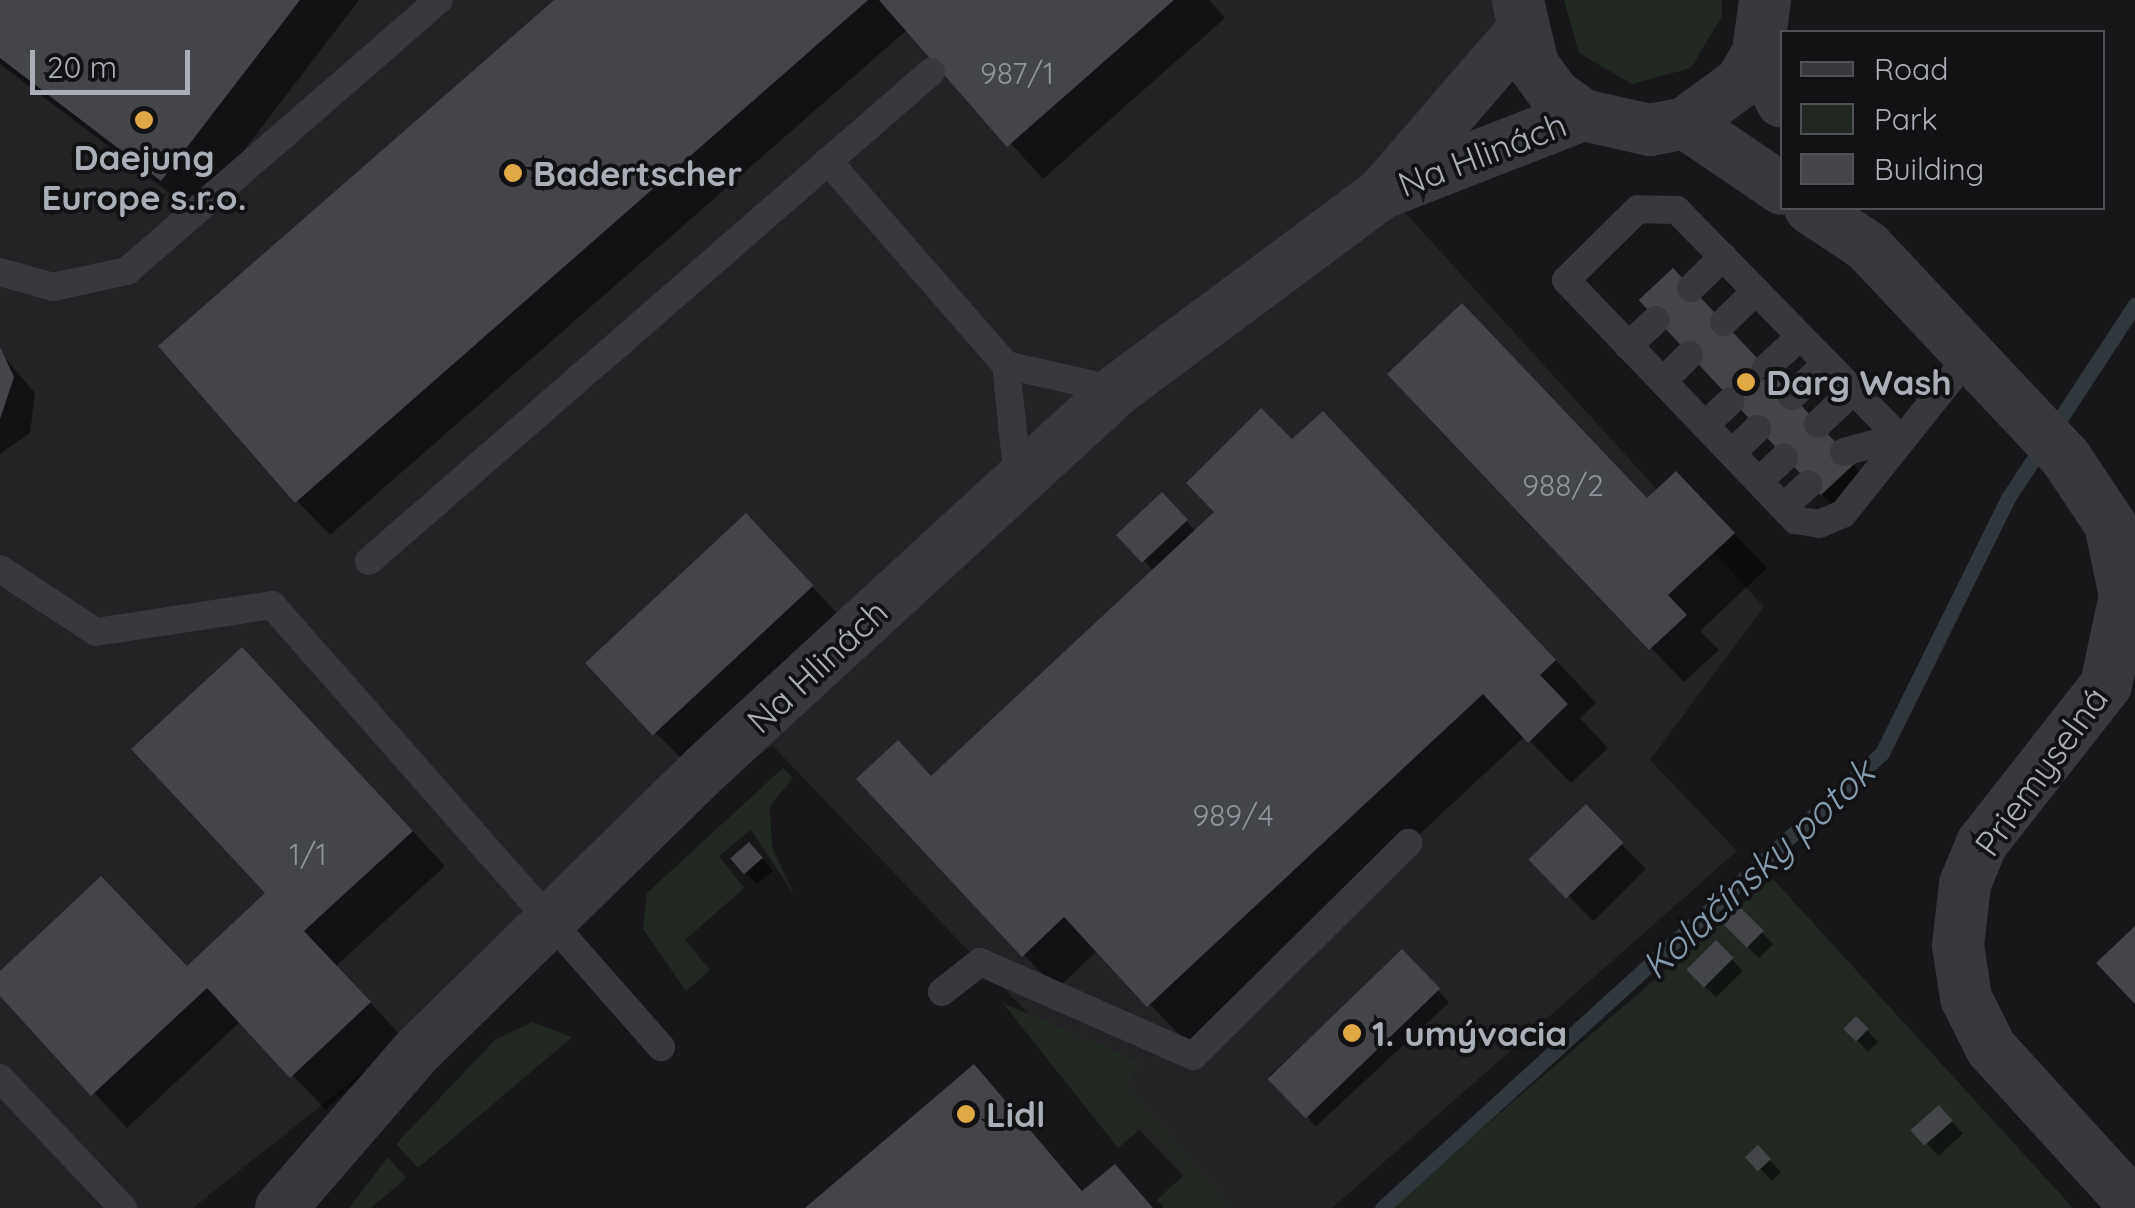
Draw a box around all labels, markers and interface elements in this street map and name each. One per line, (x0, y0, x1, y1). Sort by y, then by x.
scale bar (35, 30, 195, 92)
legend (1780, 30, 2105, 210)
text: 20 m (47, 48, 117, 86)
text: Road (1874, 50, 1948, 88)
house number: 987/1 (980, 55, 1054, 91)
text: Park (1874, 100, 1938, 138)
street label: Na Hlinách (1392, 103, 1572, 205)
marker: Daejung Europe s.r.o. (133, 109, 155, 131)
place label: Daejung Europe s.r.o. (42, 136, 246, 218)
text: Building (1874, 150, 1984, 188)
place label: Badertscher (533, 152, 742, 194)
marker: Badertscher (502, 162, 524, 184)
place label: Darg Wash (1766, 361, 1952, 403)
marker: Darg Wash (1735, 371, 1757, 393)
house number: 988/2 (1522, 467, 1604, 503)
street label: Na Hlinách (738, 590, 896, 742)
street label: Priemyselná (1966, 678, 2116, 864)
water label: Kolačínsky potok (1632, 750, 1884, 988)
house number: 989/4 (1192, 797, 1274, 833)
house number: 1/1 (289, 836, 327, 872)
place label: 1. umývacia (1372, 1012, 1567, 1054)
marker: 1. umývacia (1341, 1022, 1363, 1044)
place label: Lidl (986, 1093, 1045, 1135)
marker: Lidl (955, 1103, 977, 1125)

